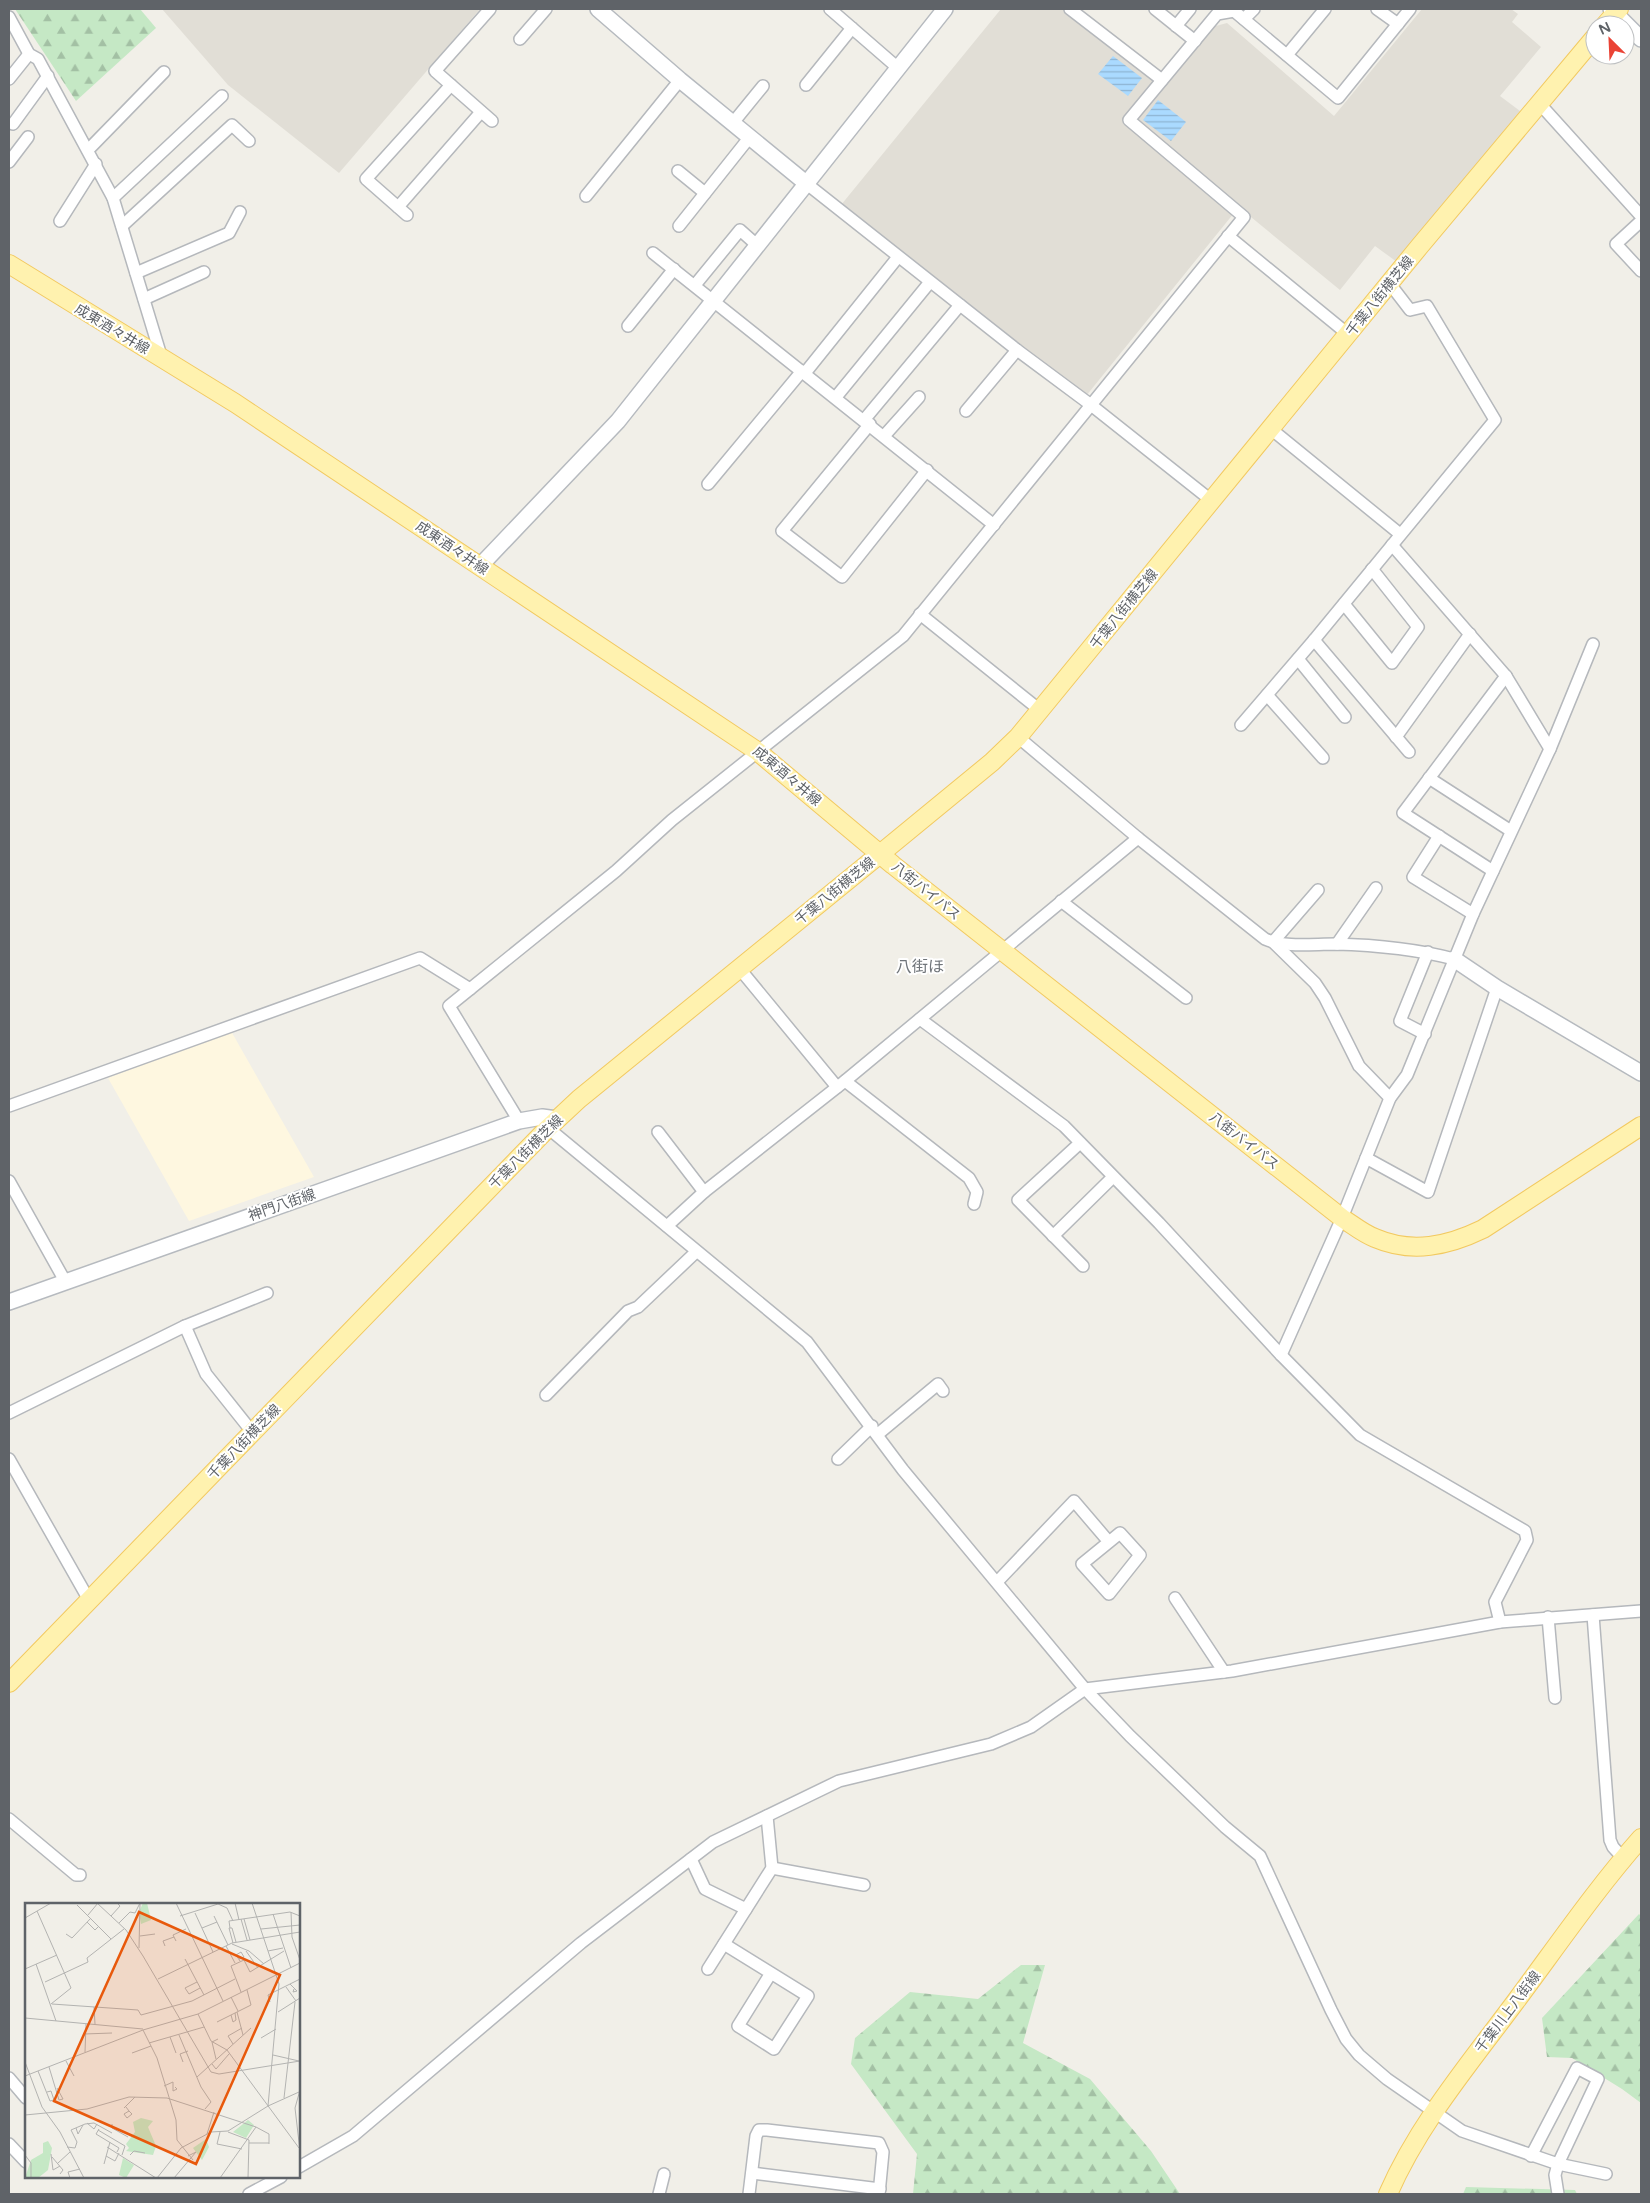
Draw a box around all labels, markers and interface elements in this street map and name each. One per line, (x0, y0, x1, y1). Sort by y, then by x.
north arrow (1585, 15, 1635, 65)
text: N (1596, 19, 1614, 39)
street label: 千葉八街横芝線 (1343, 253, 1417, 339)
street label: 成東酒々井線 (72, 300, 152, 358)
street label: 成東酒々井線 (412, 517, 492, 579)
street label: 千葉八街横芝線 (1087, 566, 1161, 652)
street label: 成東酒々井線 (749, 742, 825, 810)
street label: 千葉八街横芝線 (792, 854, 878, 928)
street label: 八街バイパス (888, 858, 964, 924)
district label: 八街ほ (896, 957, 944, 977)
street label: 八街バイパス (1206, 1109, 1282, 1173)
street label: 千葉八街横芝線 (485, 1111, 567, 1193)
street label: 神門八街線 (246, 1186, 318, 1224)
street label: 千葉八街横芝線 (204, 1401, 284, 1483)
inset map (25, 1903, 300, 2178)
street label: 千葉川上八街線 (1472, 1968, 1544, 2056)

